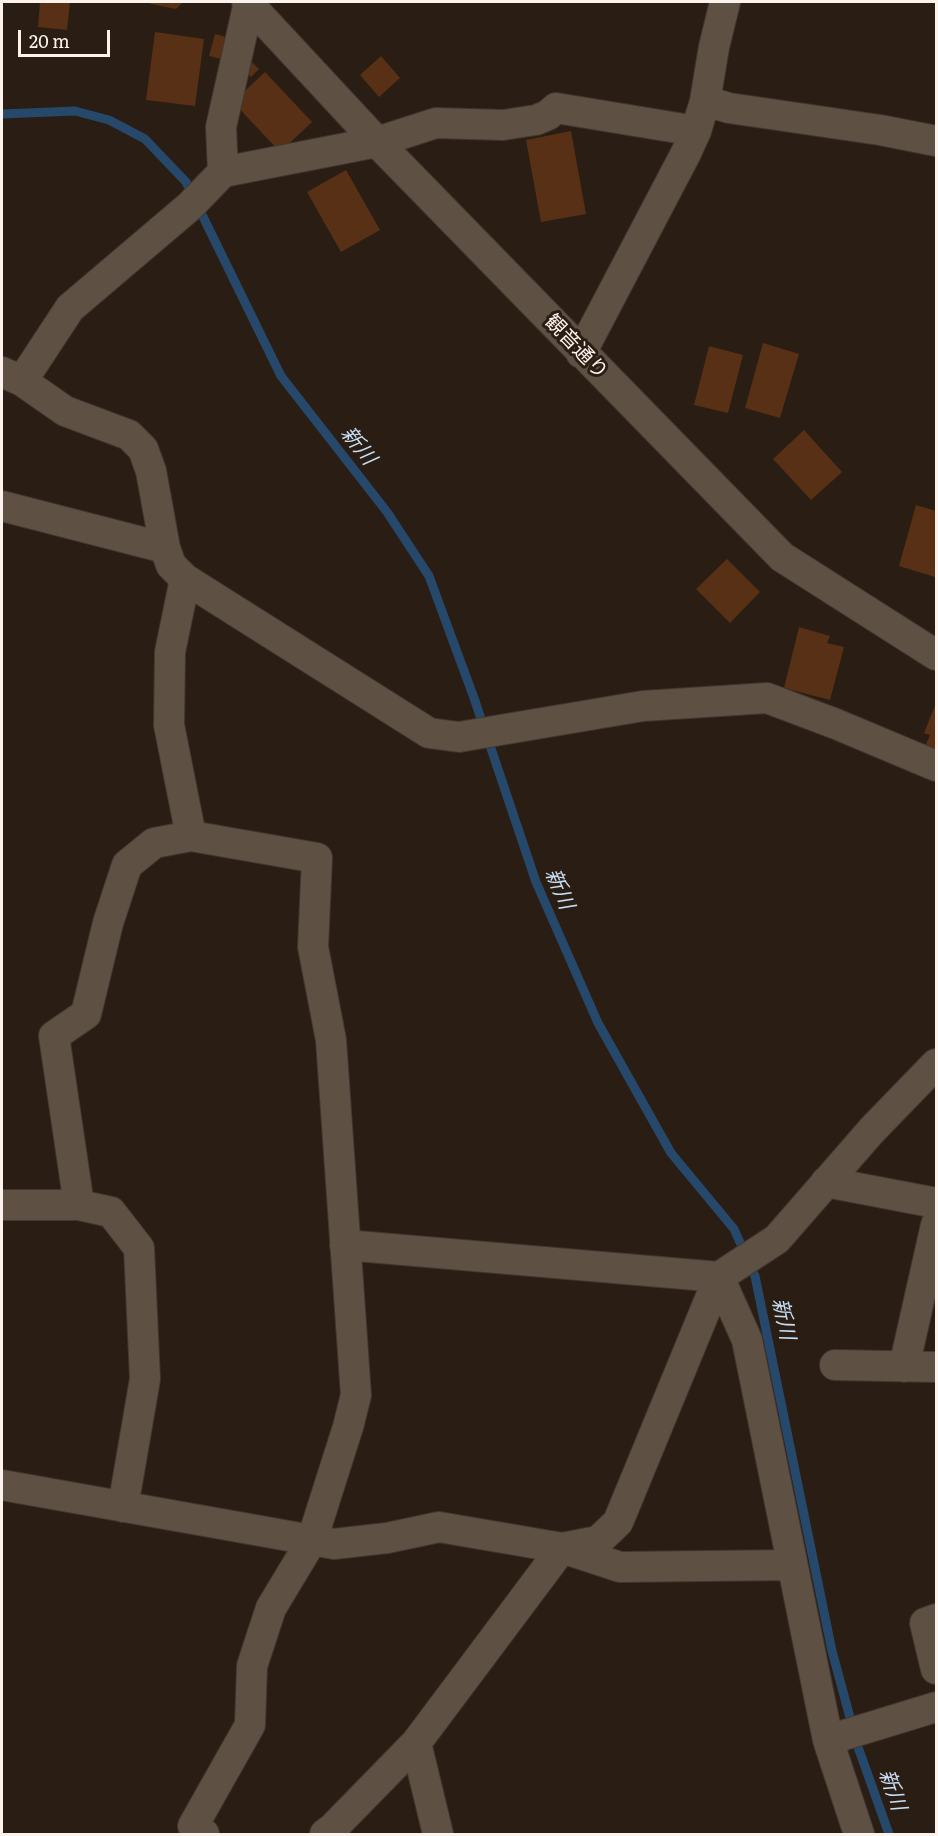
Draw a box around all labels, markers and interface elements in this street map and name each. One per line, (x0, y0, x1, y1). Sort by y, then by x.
scale bar (21, 18, 112, 56)
text: 20 m (29, 27, 70, 54)
street label: 観音通り (540, 310, 612, 384)
water label: 新川 (335, 422, 381, 470)
water label: 新川 (539, 865, 579, 913)
water label: 新川 (766, 1296, 800, 1342)
water label: 新川 (873, 1766, 911, 1814)

